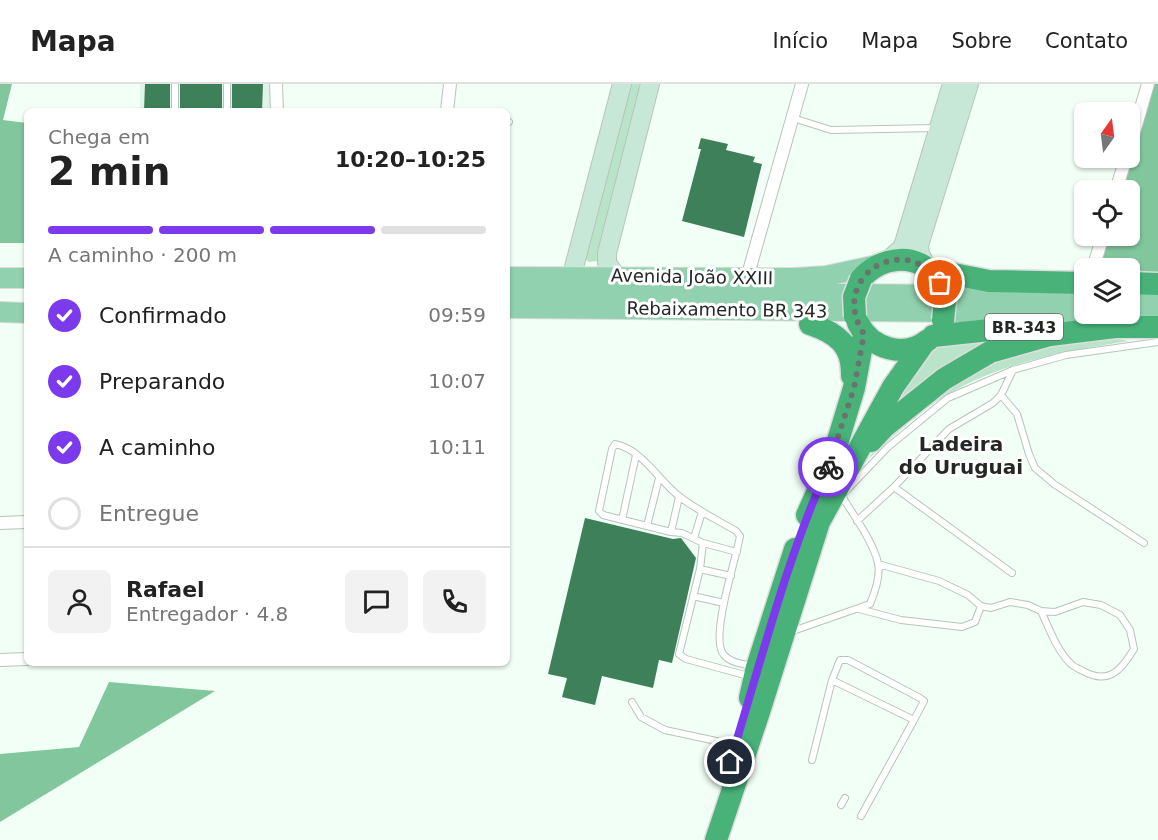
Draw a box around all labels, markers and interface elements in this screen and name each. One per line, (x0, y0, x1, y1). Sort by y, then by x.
text: Mapa (30, 25, 116, 58)
text: Início (773, 29, 828, 53)
text: Mapa (861, 29, 918, 53)
text: Sobre (951, 29, 1012, 53)
text: Contato (1045, 29, 1128, 53)
north arrow (1074, 102, 1140, 168)
map controls (1074, 102, 1140, 324)
text: Chega em (48, 125, 150, 149)
text: 10:20–10:25 (335, 147, 486, 172)
text: 2 min (48, 149, 170, 194)
button: locate (1074, 180, 1140, 246)
text: A caminho · 200 m (48, 243, 237, 267)
pin (914, 257, 965, 308)
button: layers (1074, 258, 1140, 324)
street label: Avenida João XXIII (611, 265, 773, 288)
icon: bag (923, 266, 956, 299)
street label: Rebaixamento BR 343 (627, 297, 828, 322)
icon: check (48, 299, 81, 332)
text: Confirmado (99, 303, 227, 328)
text: 09:59 (428, 303, 486, 327)
road number: BR-343 (985, 314, 1063, 340)
icon: check (48, 365, 81, 398)
text: Preparando (99, 369, 225, 394)
text: 10:07 (428, 369, 486, 393)
icon: check (48, 431, 81, 464)
district label: Ladeira do Uruguai (899, 432, 1023, 479)
text: A caminho (99, 435, 216, 460)
text: 10:11 (428, 435, 486, 459)
courier (798, 437, 858, 497)
icon: bike (812, 451, 845, 484)
text: Entregue (99, 501, 199, 526)
button: person (48, 570, 111, 633)
button: chat (345, 570, 408, 633)
button: phone (423, 570, 486, 633)
text: Rafael (126, 577, 205, 602)
text: Entregador · 4.8 (126, 602, 288, 626)
pin (704, 736, 755, 787)
icon: home (713, 745, 746, 778)

